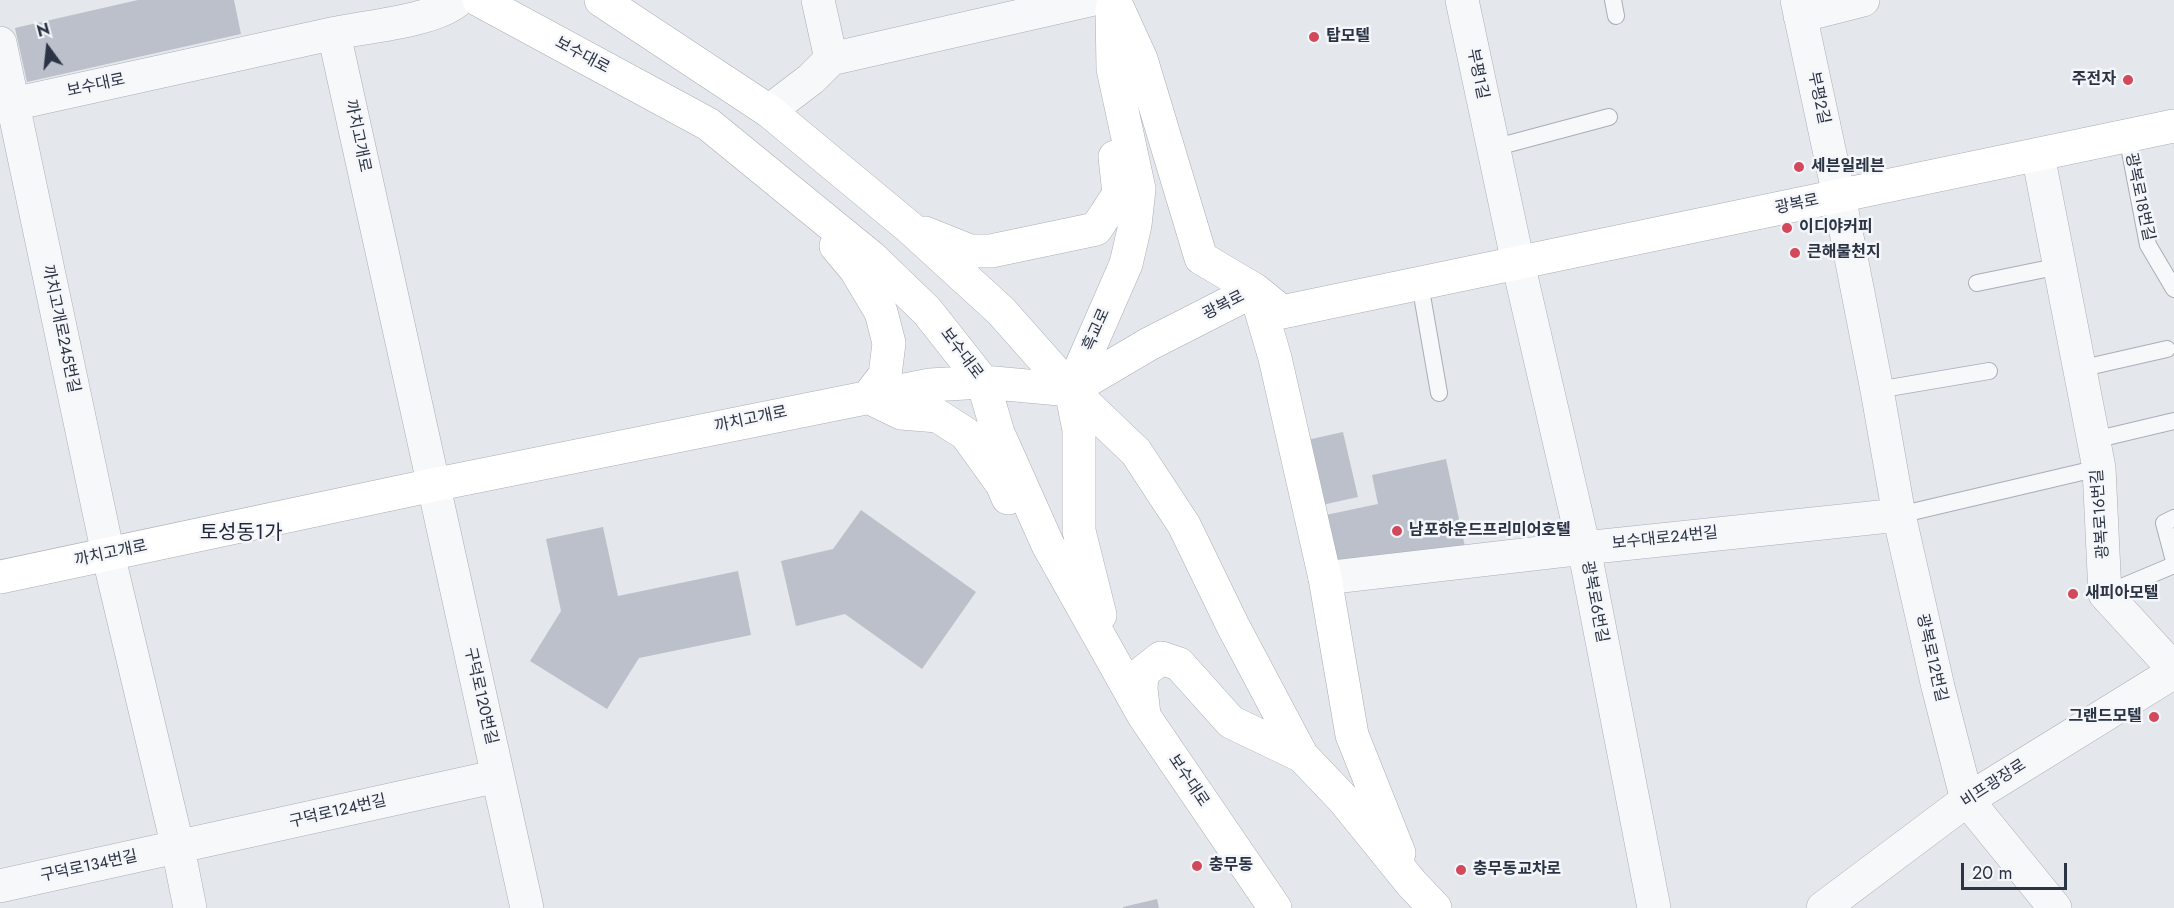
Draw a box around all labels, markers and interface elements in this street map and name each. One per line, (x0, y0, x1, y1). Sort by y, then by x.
text: N (34, 17, 52, 43)
north arrow (18, 18, 78, 78)
place label: 탑모텔 (1326, 27, 1370, 47)
marker: 탑모텔 (1307, 30, 1321, 44)
street label: 보수대로 (551, 34, 613, 78)
street label: 부평1길 (1462, 47, 1492, 101)
street label: 보수대로 (65, 70, 127, 102)
street label: 부평2길 (1803, 70, 1833, 126)
place label: 주전자 (2072, 70, 2116, 90)
marker: 주전자 (2121, 73, 2135, 87)
street label: 까치고개로 (340, 98, 374, 174)
street label: 광복로18번길 (2120, 151, 2158, 243)
place label: 세븐일레븐 (1811, 157, 1885, 177)
marker: 세븐일레븐 (1792, 160, 1806, 174)
street label: 광복로 (1773, 191, 1821, 219)
place label: 이디야커피 (1799, 218, 1873, 238)
marker: 이디야커피 (1780, 221, 1794, 235)
place label: 큰해물천지 (1807, 243, 1881, 263)
marker: 큰해물천지 (1788, 246, 1802, 260)
street label: 까치고개로245번길 (37, 263, 83, 395)
street label: 광복로 (1200, 287, 1248, 325)
street label: 흑교로 (1079, 306, 1115, 354)
street label: 보수대로 (936, 325, 986, 383)
street label: 까치고개로 (713, 403, 789, 437)
street label: 광복로16번길 (2088, 468, 2114, 560)
place label: 남포하운드프리미어호텔 (1409, 521, 1571, 541)
district label: 토성동1가 (200, 522, 282, 546)
marker: 남포하운드프리미어호텔 (1390, 524, 1404, 538)
street label: 보수대로24번길 (1611, 524, 1719, 554)
street label: 까치고개로 (73, 537, 149, 571)
street label: 광복로6번길 (1577, 560, 1611, 644)
place label: 새피아모텔 (2085, 584, 2159, 604)
marker: 새피아모텔 (2066, 587, 2080, 601)
street label: 광복로12번길 (1912, 612, 1950, 704)
street label: 구덕로120번길 (459, 645, 501, 747)
place label: 그랜드모텔 (2068, 707, 2142, 727)
marker: 그랜드모텔 (2147, 710, 2161, 724)
street label: 보수대로 (1164, 751, 1212, 811)
street label: 비프광장로 (1958, 756, 2030, 812)
street label: 구덕로124번길 (287, 791, 389, 833)
street label: 구덕로134번길 (39, 847, 139, 887)
scale bar (1964, 851, 2070, 889)
place label: 충무동 (1209, 856, 1253, 876)
marker: 충무동 (1190, 859, 1204, 873)
place label: 충무동교차로 (1473, 860, 1561, 880)
text: 20 m (1972, 860, 2012, 886)
marker: 충무동교차로 (1454, 863, 1468, 877)

